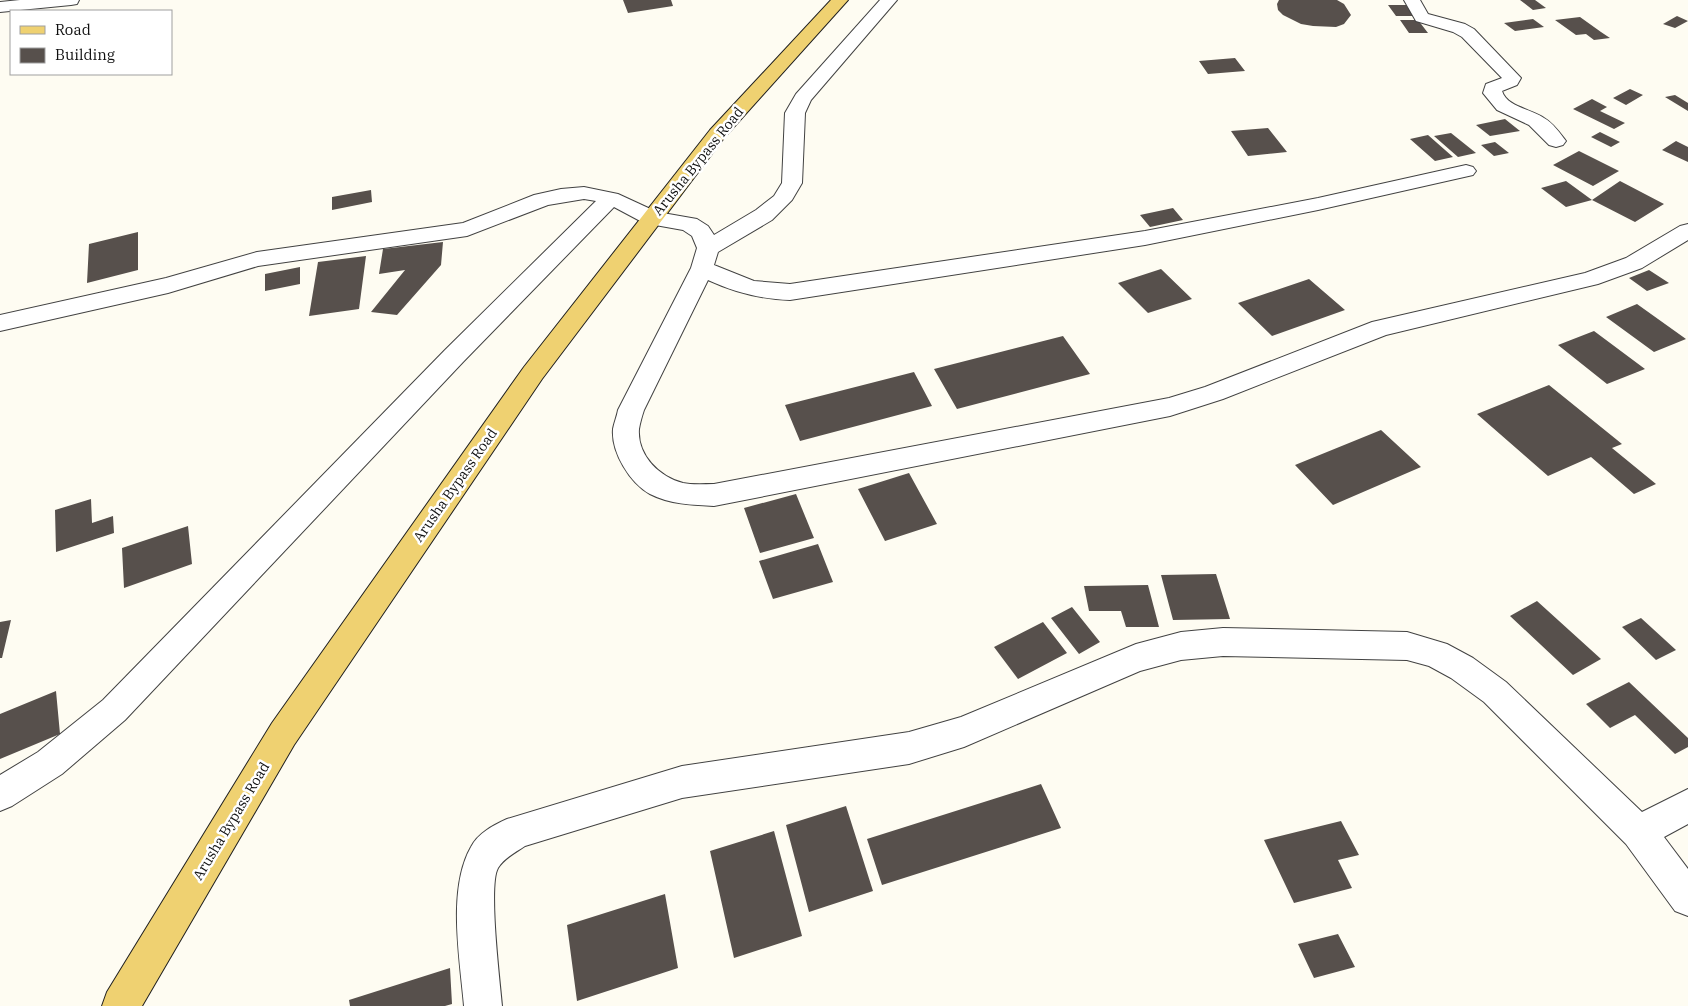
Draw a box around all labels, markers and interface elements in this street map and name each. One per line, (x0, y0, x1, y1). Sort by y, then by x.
legend (10, 10, 172, 75)
text: Road (55, 20, 91, 39)
text: Building (55, 45, 115, 64)
street label: Arusha Bypass Road (649, 103, 748, 219)
street label: Arusha Bypass Road (409, 424, 501, 545)
street label: Arusha Bypass Road (189, 758, 274, 883)

